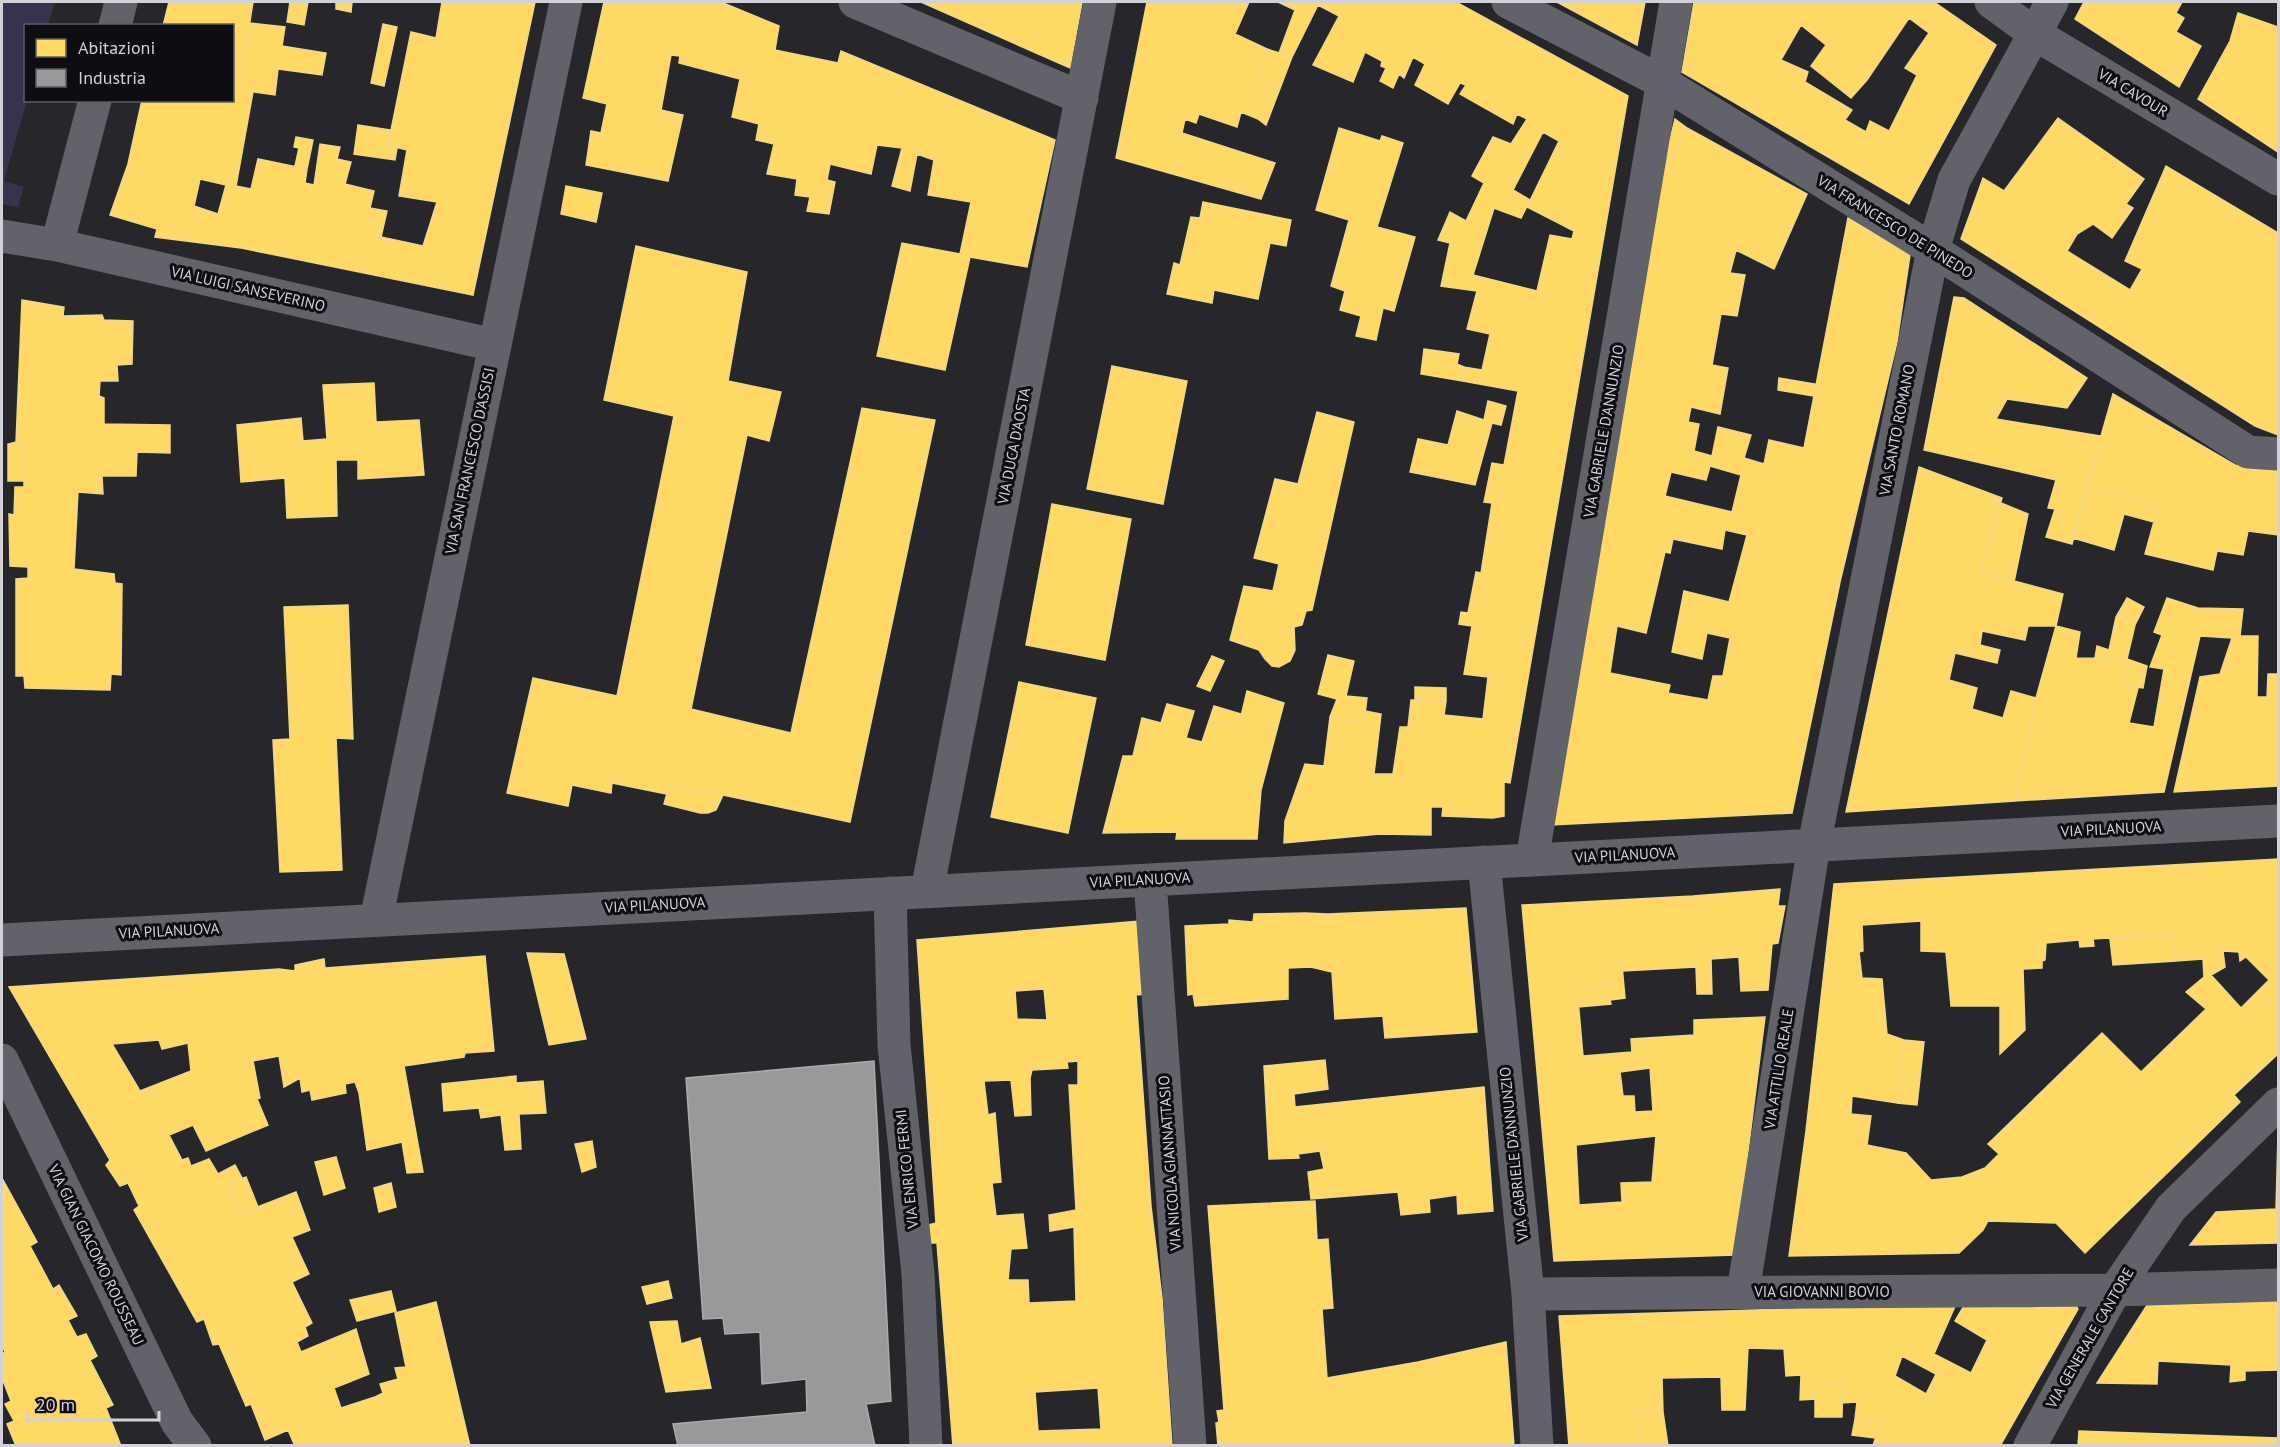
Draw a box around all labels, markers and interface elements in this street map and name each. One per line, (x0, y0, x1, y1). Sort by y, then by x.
legend (24, 24, 234, 102)
text: Abitazioni (78, 36, 155, 59)
street label: VIA CAVOUR (2094, 64, 2172, 121)
text: Industria (78, 66, 146, 89)
street label: VIA FRANCESCO DE PINEDO (1813, 170, 1977, 282)
street label: VIA LUIGI SANSEVERINO (168, 261, 327, 315)
street label: VIA GABRIELE D'ANNUNZIO (1579, 343, 1628, 520)
street label: VIA SANTO ROMANO (1874, 363, 1919, 498)
street label: VIA SAN FRANCESCO D'ASSISI (440, 366, 499, 557)
street label: VIA DUCA D'AOSTA (993, 386, 1034, 507)
street label: VIA PILANUOVA (2059, 816, 2162, 841)
street label: VIA PILANUOVA (1573, 842, 1676, 867)
street label: VIA PILANUOVA (1088, 867, 1191, 892)
street label: VIA PILANUOVA (603, 892, 706, 917)
street label: VIA PILANUOVA (117, 918, 220, 943)
street label: VIA ATTILIO REALE (1759, 1007, 1797, 1131)
street label: VIA GABRIELE D'ANNUNZIO (1495, 1066, 1532, 1243)
street label: VIA NICOLA GIANNATTASIO (1154, 1075, 1185, 1252)
street label: VIA ENRICO FERMI (891, 1108, 922, 1231)
street label: VIA GIAN GIACOMO ROUSSEAU (44, 1160, 149, 1348)
street label: VIA GENERALE CANTORE (2041, 1264, 2138, 1412)
street label: VIA GIOVANNI BOVIO (1753, 1282, 1890, 1301)
scale bar (27, 1384, 159, 1422)
text: 20 m (36, 1393, 75, 1416)

